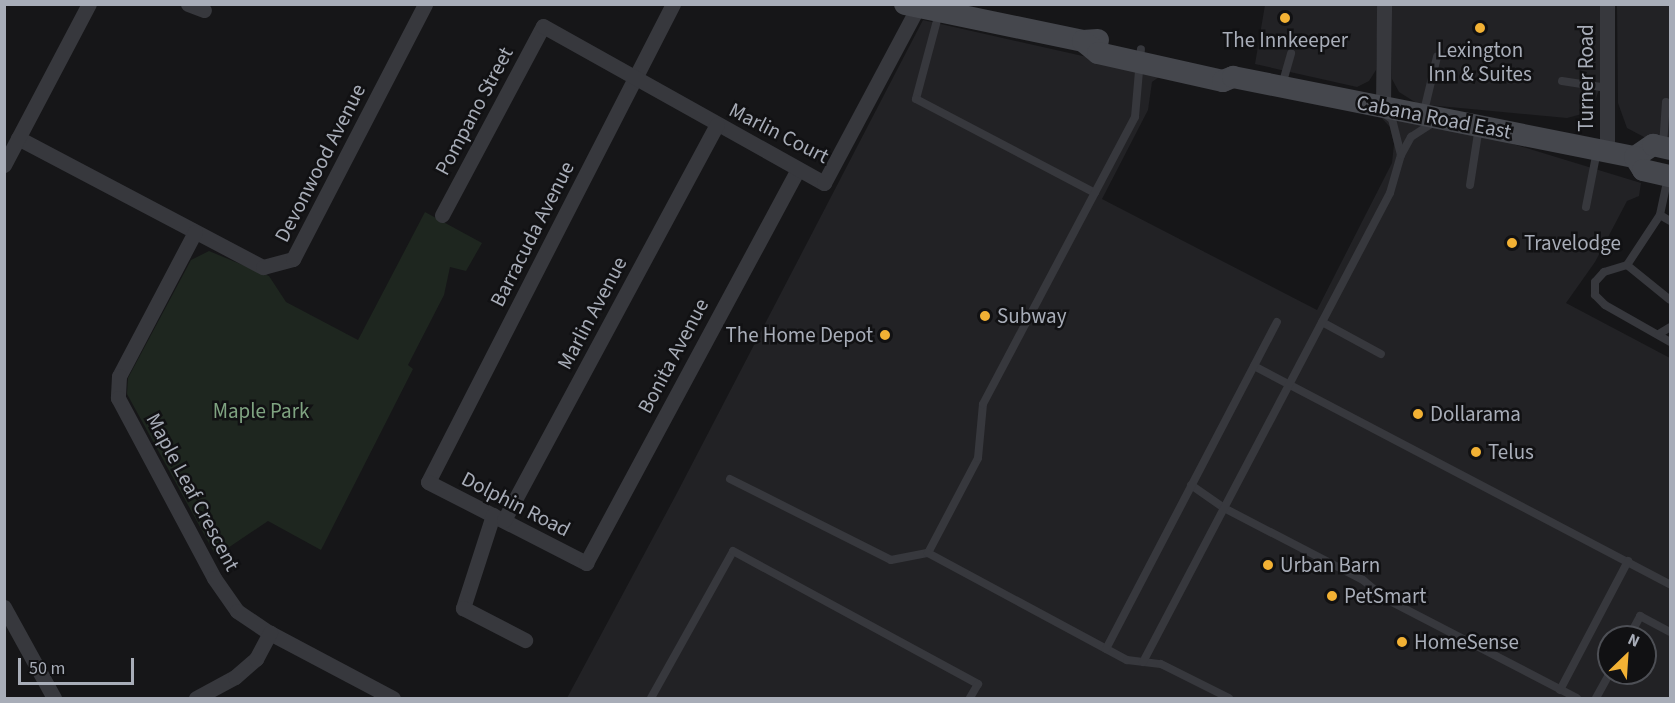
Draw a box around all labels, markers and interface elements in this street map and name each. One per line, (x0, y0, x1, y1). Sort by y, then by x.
marker: The Innkeeper (1278, 11, 1292, 25)
marker: Lexington Inn & Suites (1473, 21, 1487, 35)
street label: Turner Road (1573, 24, 1599, 132)
place label: The Innkeeper (1222, 27, 1348, 53)
place label: Lexington Inn & Suites (1428, 37, 1532, 87)
street label: Pompano Street (430, 42, 518, 180)
street label: Devonwood Avenue (269, 80, 371, 246)
street label: Cabana Road East (1354, 90, 1514, 144)
street label: Marlin Court (725, 97, 833, 169)
street label: Barracuda Avenue (485, 157, 579, 311)
place label: Travelodge (1524, 230, 1621, 256)
marker: Travelodge (1505, 236, 1519, 250)
street label: Marlin Avenue (552, 252, 632, 374)
street label: Bonita Avenue (632, 294, 714, 418)
place label: Subway (997, 303, 1066, 329)
marker: Subway (978, 309, 992, 323)
place label: The Home Depot (726, 322, 873, 348)
marker: The Home Depot (878, 328, 892, 342)
park label: Maple Park (213, 398, 309, 424)
place label: Dollarama (1430, 401, 1521, 427)
marker: Dollarama (1411, 407, 1425, 421)
street label: Maple Leaf Crescent (141, 409, 245, 575)
place label: Telus (1488, 439, 1534, 465)
marker: Telus (1469, 445, 1483, 459)
street label: Dolphin Road (457, 466, 575, 542)
place label: Urban Barn (1280, 552, 1380, 578)
marker: Urban Barn (1261, 558, 1275, 572)
place label: PetSmart (1344, 583, 1426, 609)
marker: PetSmart (1325, 589, 1339, 603)
north arrow (1597, 625, 1657, 685)
text: N (1624, 628, 1643, 653)
place label: HomeSense (1414, 629, 1519, 655)
marker: HomeSense (1395, 635, 1409, 649)
scale bar (21, 646, 136, 684)
text: 50 m (29, 656, 65, 681)

